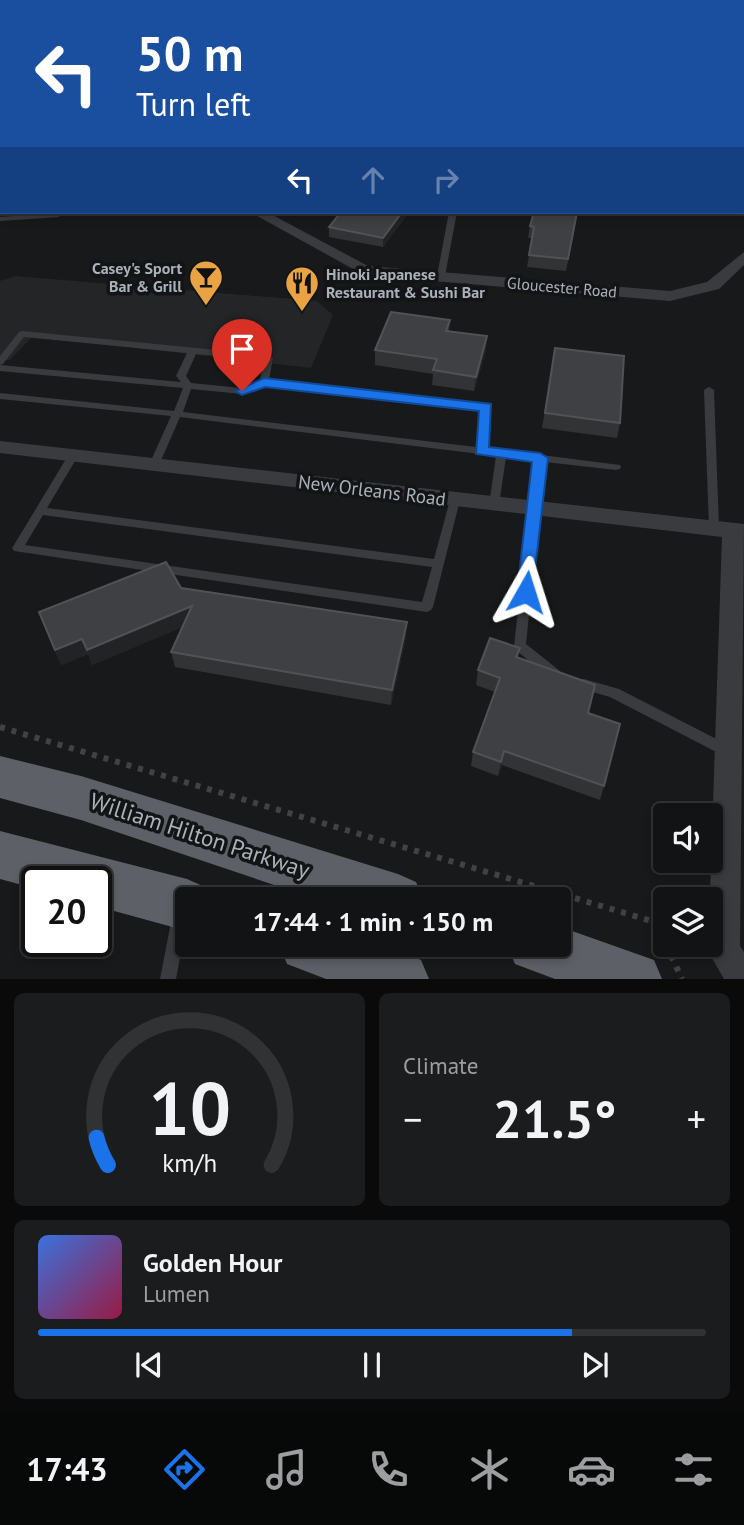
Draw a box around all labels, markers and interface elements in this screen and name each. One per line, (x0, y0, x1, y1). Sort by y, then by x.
text: 50 m (136, 21, 243, 85)
icon: left (21, 28, 112, 119)
text: Turn left (136, 83, 251, 125)
icon: left (281, 161, 319, 199)
icon: ahead (354, 161, 392, 199)
icon: right (427, 161, 465, 199)
place label: Casey's Sport Bar & Grill (92, 258, 182, 296)
bar icon: Casey's Sport Bar & Grill (187, 258, 225, 307)
restaurant icon: Hinoki Japanese Restaurant & Sushi Bar (283, 264, 321, 313)
place label: Hinoki Japanese Restaurant & Sushi Bar (326, 264, 485, 302)
street label: Gloucester Road (506, 272, 618, 302)
pin (212, 319, 272, 391)
icon: arrive (223, 330, 261, 368)
street label: New Orleans Road (297, 469, 447, 511)
position arrow (489, 555, 563, 629)
street label: William Hilton Parkway (86, 786, 314, 884)
map controls (653, 803, 723, 957)
button: sound (653, 803, 723, 873)
speed limit sign: 20 (21, 866, 112, 957)
button: layers (653, 887, 723, 957)
text: 17:44 · 1 min · 150 m (253, 905, 493, 938)
text: Climate (403, 1051, 478, 1080)
text: 10 (148, 1062, 231, 1156)
text: 21.5° (493, 1085, 616, 1152)
text: − (403, 1094, 422, 1143)
text: + (687, 1094, 706, 1143)
text: km/h (162, 1147, 217, 1179)
text: Golden Hour (143, 1246, 282, 1279)
text: Lumen (143, 1279, 210, 1308)
icon: previous (130, 1346, 168, 1384)
icon: pause (353, 1346, 391, 1384)
icon: next (576, 1346, 614, 1384)
icon: directions (160, 1445, 209, 1494)
icon: music (262, 1445, 311, 1494)
icon: phone (364, 1445, 413, 1494)
icon: climate (465, 1445, 514, 1494)
icon: car (567, 1445, 616, 1494)
icon: filters (669, 1445, 718, 1494)
text: 17:43 (26, 1448, 108, 1490)

